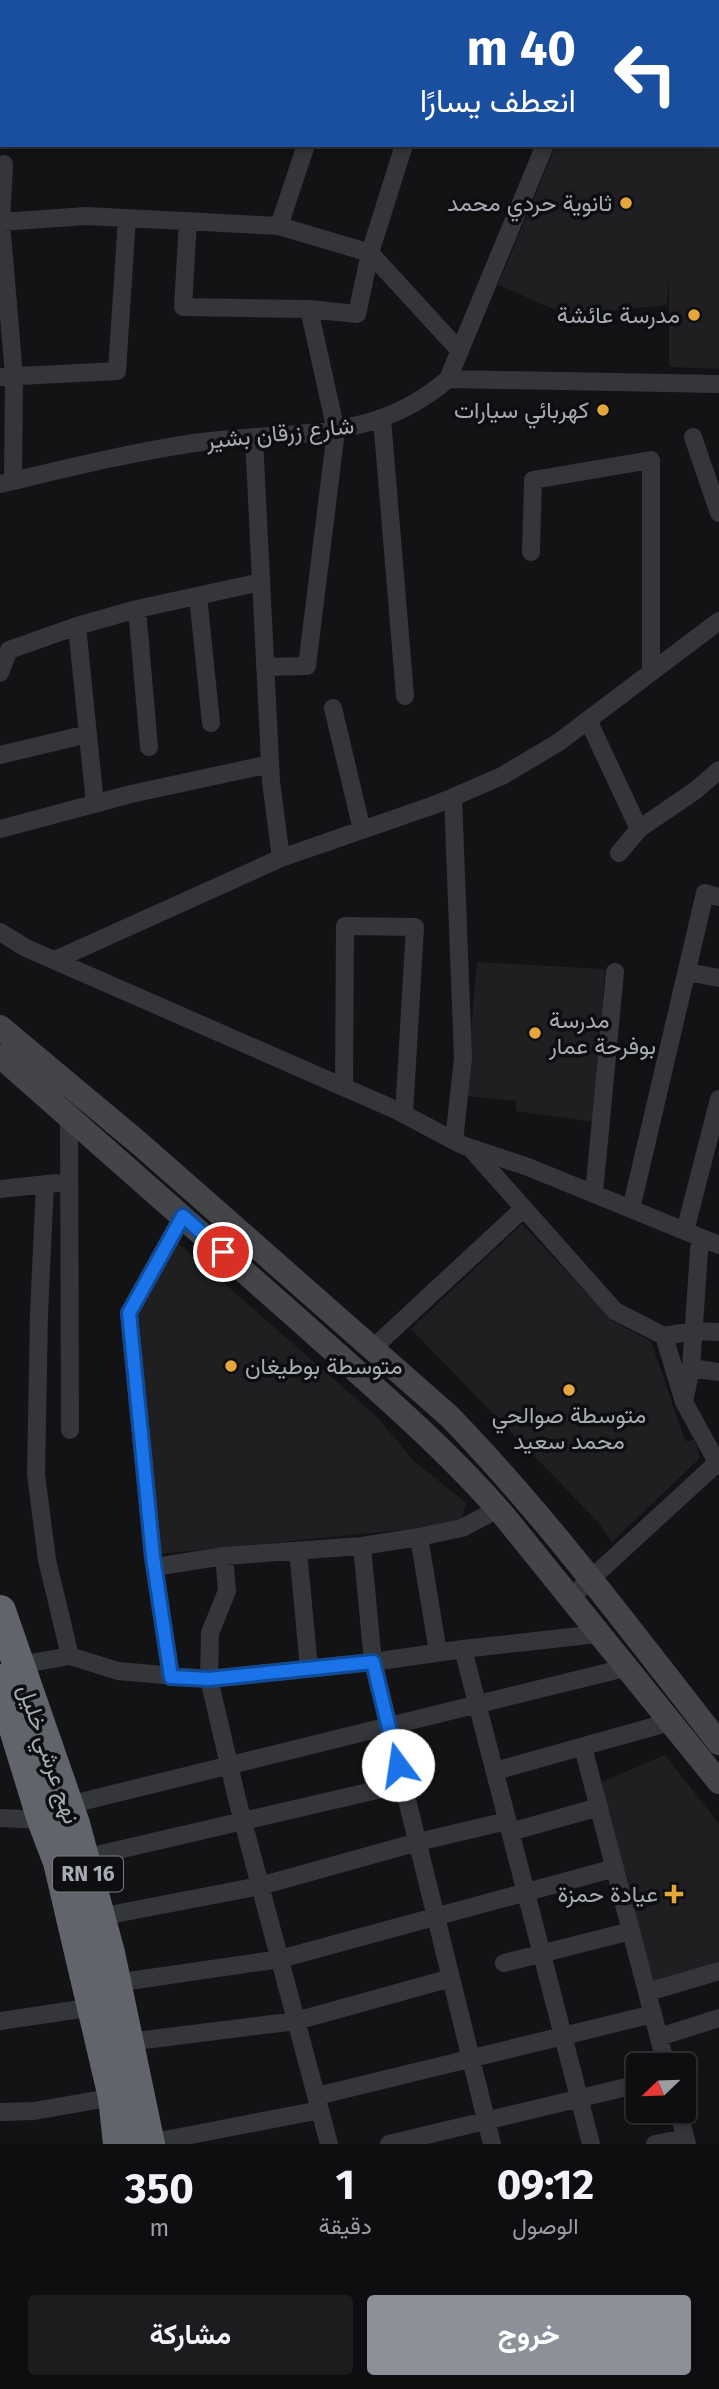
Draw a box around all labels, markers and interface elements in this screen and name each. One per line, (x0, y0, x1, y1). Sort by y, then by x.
text: 40 m (467, 19, 576, 78)
icon: left (600, 28, 691, 119)
text: انعطف يسارًا (420, 82, 576, 120)
place label: ثانوية حردي محمد (447, 189, 612, 222)
marker: ثانوية حردي محمد (618, 195, 634, 211)
place label: مدرسة عائشة (557, 301, 680, 330)
marker: مدرسة عائشة (686, 307, 702, 323)
place label: كهربائي سيارات (454, 396, 589, 429)
marker: كهربائي سيارات (595, 402, 611, 418)
street label: شارع زرقان بشير (204, 411, 356, 457)
place label: مدرسة بوفرحة عمار (548, 1006, 656, 1061)
marker: مدرسة بوفرحة عمار (527, 1025, 543, 1041)
pin (193, 1222, 253, 1282)
icon: arrive (204, 1233, 242, 1271)
place label: متوسطة بوطيغان (245, 1352, 403, 1381)
marker: متوسطة بوطيغان (223, 1358, 239, 1374)
marker: متوسطة صوالحي محمد سعيد (561, 1382, 577, 1398)
place label: متوسطة صوالحي محمد سعيد (492, 1401, 646, 1455)
street label: نهج عرشي خليل (7, 1681, 86, 1829)
position arrow (361, 1728, 435, 1802)
road number: RN 16 (53, 1856, 123, 1892)
place label: عيادة حمزة (557, 1880, 658, 1909)
marker: عيادة حمزة (664, 1884, 684, 1904)
north arrow (626, 2053, 696, 2123)
map controls (626, 2053, 696, 2123)
text: 1 (335, 2160, 355, 2210)
text: 09:12 (497, 2160, 594, 2210)
text: 350 (125, 2164, 194, 2214)
text: دقيقة (319, 2212, 372, 2240)
text: الوصول (512, 2212, 579, 2240)
text: m (149, 2214, 169, 2242)
button: مشاركة (28, 2295, 353, 2375)
button: خروج (367, 2295, 691, 2375)

